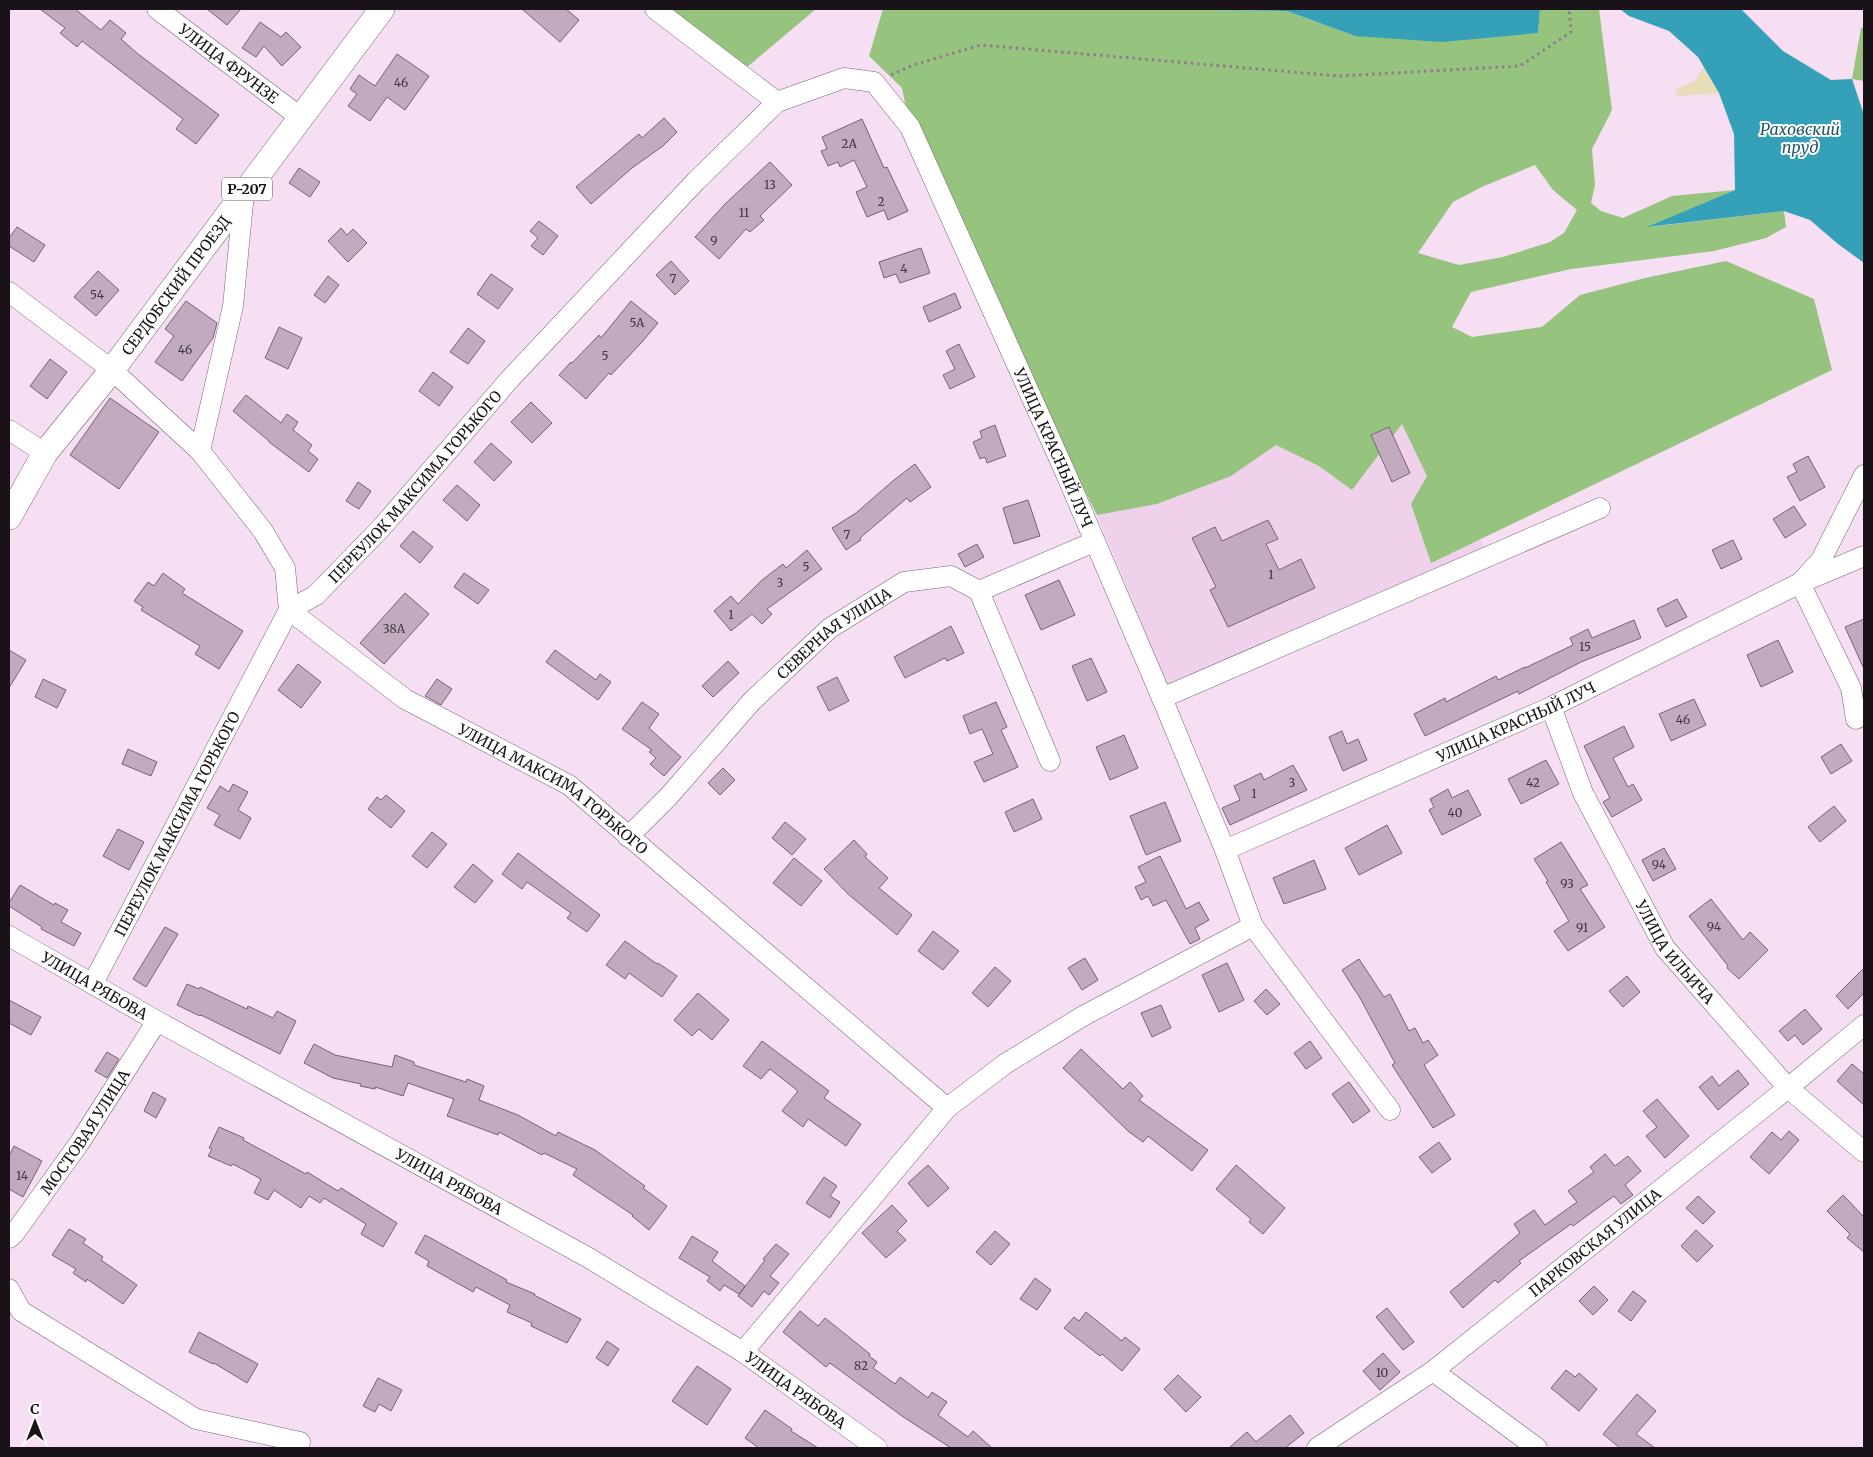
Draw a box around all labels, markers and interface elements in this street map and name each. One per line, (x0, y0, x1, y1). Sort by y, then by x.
street label: УЛИЦА ФРУНЗЕ (174, 19, 283, 107)
house number: 46 (394, 75, 408, 90)
water label: Раховский пруд (1760, 119, 1840, 157)
house number: 2А (841, 136, 857, 151)
house number: 13 (764, 177, 776, 192)
road number: Р-207 (222, 178, 272, 200)
house number: 2 (877, 194, 885, 209)
house number: 11 (739, 205, 750, 220)
street label: СЕРДОБСКИЙ ПРОЕЗД (117, 212, 234, 359)
house number: 9 (710, 233, 718, 248)
house number: 4 (900, 261, 908, 276)
house number: 7 (670, 271, 677, 286)
house number: 54 (90, 287, 105, 302)
house number: 5А (629, 315, 645, 330)
house number: 46 (178, 342, 192, 357)
house number: 5 (601, 348, 609, 363)
street label: УЛИЦА КРАСНЫЙ ЛУЧ (1010, 364, 1097, 531)
street label: ПЕРЕУЛОК МАКСИМА ГОРЬКОГО (324, 386, 506, 587)
house number: 7 (844, 527, 851, 542)
house number: 5 (802, 559, 810, 574)
house number: 1 (1268, 567, 1274, 582)
house number: 3 (777, 575, 784, 590)
street label: СЕВЕРНАЯ УЛИЦА (772, 583, 895, 683)
house number: 1 (728, 607, 734, 622)
house number: 38А (383, 621, 406, 636)
house number: 15 (1579, 639, 1591, 654)
street label: УЛИЦА КРАСНЫЙ ЛУЧ (1433, 677, 1599, 766)
street label: ПЕРЕУЛОК МАКСИМА ГОРЬКОГО (110, 708, 244, 939)
house number: 46 (1676, 712, 1690, 727)
street label: УЛИЦА МАКСИМА ГОРЬКОГО (454, 719, 652, 858)
house number: 3 (1289, 775, 1296, 790)
house number: 42 (1526, 775, 1540, 790)
house number: 1 (1251, 786, 1257, 801)
house number: 40 (1448, 805, 1463, 820)
house number: 94 (1652, 857, 1667, 872)
house number: 93 (1560, 876, 1574, 891)
street label: УЛИЦА ИЛЬИЧА (1631, 896, 1719, 1008)
house number: 94 (1707, 919, 1722, 934)
house number: 91 (1576, 920, 1589, 935)
street label: УЛИЦА РЯБОВА (37, 947, 152, 1024)
street label: МОСТОВАЯ УЛИЦА (36, 1065, 134, 1198)
street label: УЛИЦА РЯБОВА (391, 1144, 507, 1219)
house number: 14 (16, 1168, 29, 1183)
street label: ПАРКОВСКАЯ УЛИЦА (1525, 1183, 1665, 1301)
street label: УЛИЦА РЯБОВА (741, 1347, 850, 1433)
house number: 82 (854, 1358, 868, 1373)
house number: 10 (1376, 1365, 1389, 1380)
north arrow (10, 1397, 60, 1447)
text: С (30, 1400, 40, 1418)

